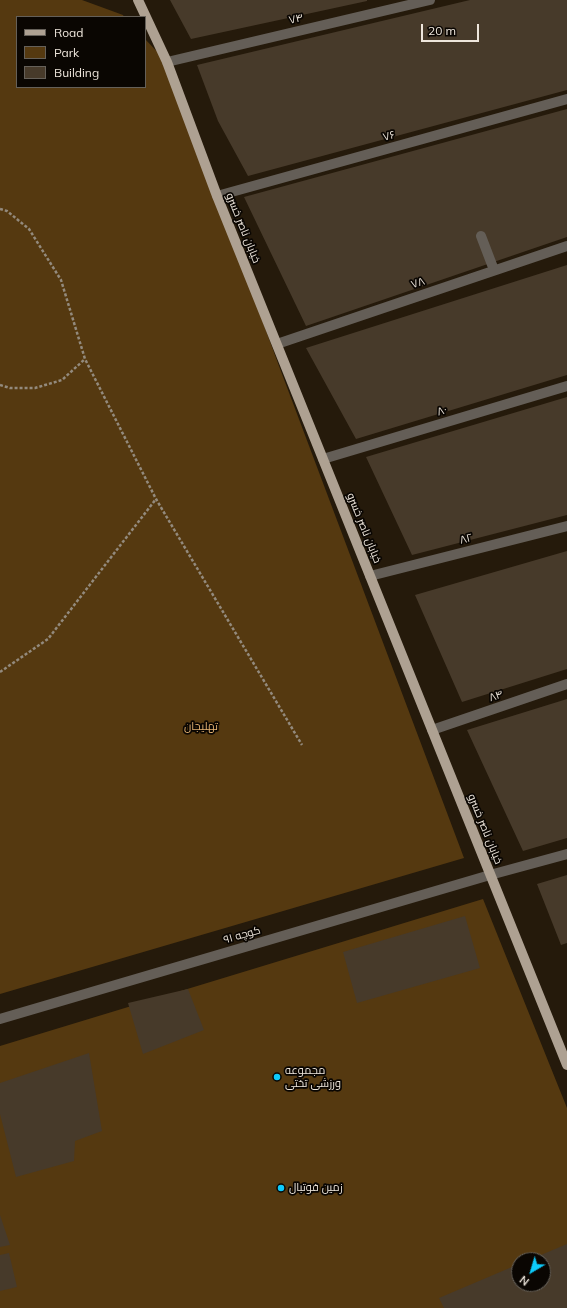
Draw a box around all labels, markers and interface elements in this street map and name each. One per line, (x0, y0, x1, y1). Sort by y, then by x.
street label: ۷۴ (288, 11, 304, 27)
legend (16, 16, 146, 88)
scale bar (423, 16, 481, 42)
text: 20 m (428, 23, 456, 38)
text: Road (54, 25, 83, 40)
text: Park (54, 45, 79, 60)
text: Building (54, 65, 99, 80)
street label: ۷۶ (381, 128, 397, 144)
street label: خیابان ناصر خسرو (223, 191, 263, 265)
street label: ۷۸ (409, 275, 427, 291)
street label: ۸۰ (436, 403, 448, 419)
street label: خیابان ناصر خسرو (344, 491, 384, 565)
street label: ۸۲ (458, 531, 474, 547)
street label: ۸۴ (487, 687, 505, 705)
park label: تهلیجان (184, 720, 218, 734)
street label: خیابان ناصر خسرو (465, 792, 505, 866)
street label: کوچه ۹۱ (222, 923, 262, 947)
place label: مجموعه ورزشی تختی (285, 1064, 341, 1090)
marker: مجموعه ورزشی تختی (272, 1072, 282, 1082)
place label: زمین فوتبال (289, 1181, 343, 1195)
marker: زمین فوتبال (276, 1183, 286, 1193)
north arrow (511, 1252, 551, 1292)
text: N (517, 1273, 532, 1289)

